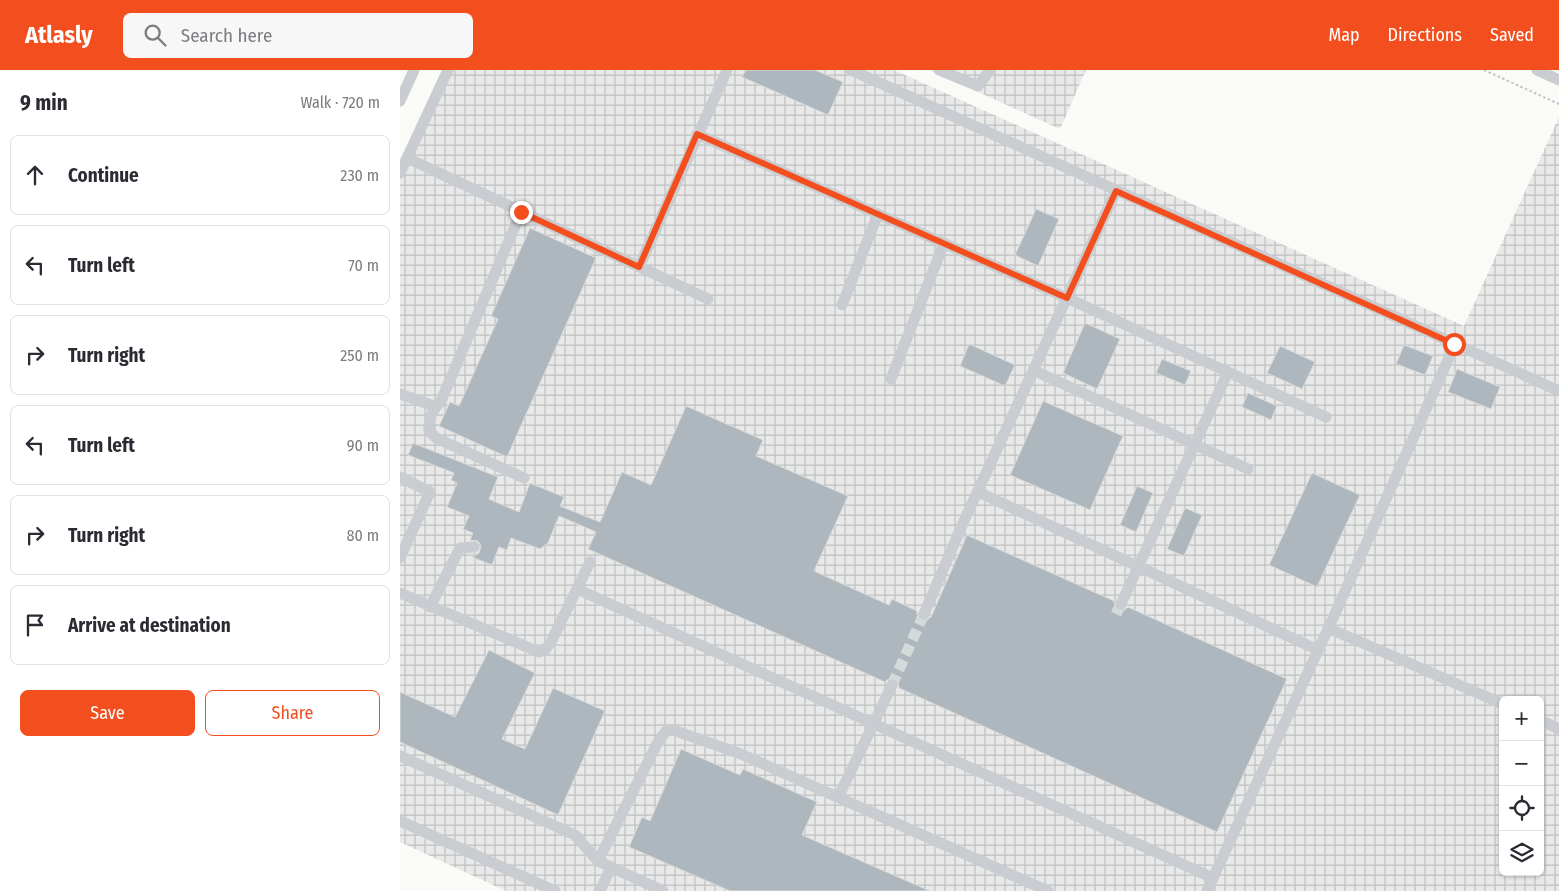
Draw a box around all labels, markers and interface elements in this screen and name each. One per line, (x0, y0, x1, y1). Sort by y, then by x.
search box (123, 13, 473, 58)
text: Atlasly (25, 21, 93, 49)
icon: search (141, 21, 169, 49)
text: Search here (181, 24, 272, 47)
text: Map (1328, 24, 1360, 46)
text: Directions (1388, 24, 1462, 46)
text: Saved (1490, 24, 1534, 46)
text: 9 min (20, 90, 68, 116)
text: Walk · 720 m (300, 93, 380, 112)
icon: ahead (21, 161, 49, 189)
text: Continue (68, 164, 139, 187)
text: 230 m (340, 166, 379, 185)
route end (510, 201, 533, 224)
icon: left (21, 251, 49, 279)
text: Turn left (68, 254, 135, 277)
text: 70 m (348, 256, 379, 275)
route start (1443, 333, 1466, 356)
icon: right (21, 341, 49, 369)
text: Turn right (68, 344, 145, 367)
text: 250 m (340, 346, 379, 365)
icon: left (21, 431, 49, 459)
text: Turn left (68, 434, 135, 457)
text: 90 m (347, 436, 379, 455)
icon: right (21, 521, 49, 549)
text: Turn right (68, 524, 145, 547)
text: 80 m (347, 526, 379, 545)
icon: arrive (21, 611, 49, 639)
text: Arrive at destination (68, 614, 231, 637)
button: Save (20, 690, 195, 736)
button: Share (205, 690, 380, 736)
map controls (1499, 696, 1544, 876)
button: + (1499, 696, 1544, 741)
button: − (1499, 741, 1544, 786)
button: locate (1499, 786, 1544, 831)
button: layers (1499, 831, 1544, 876)

